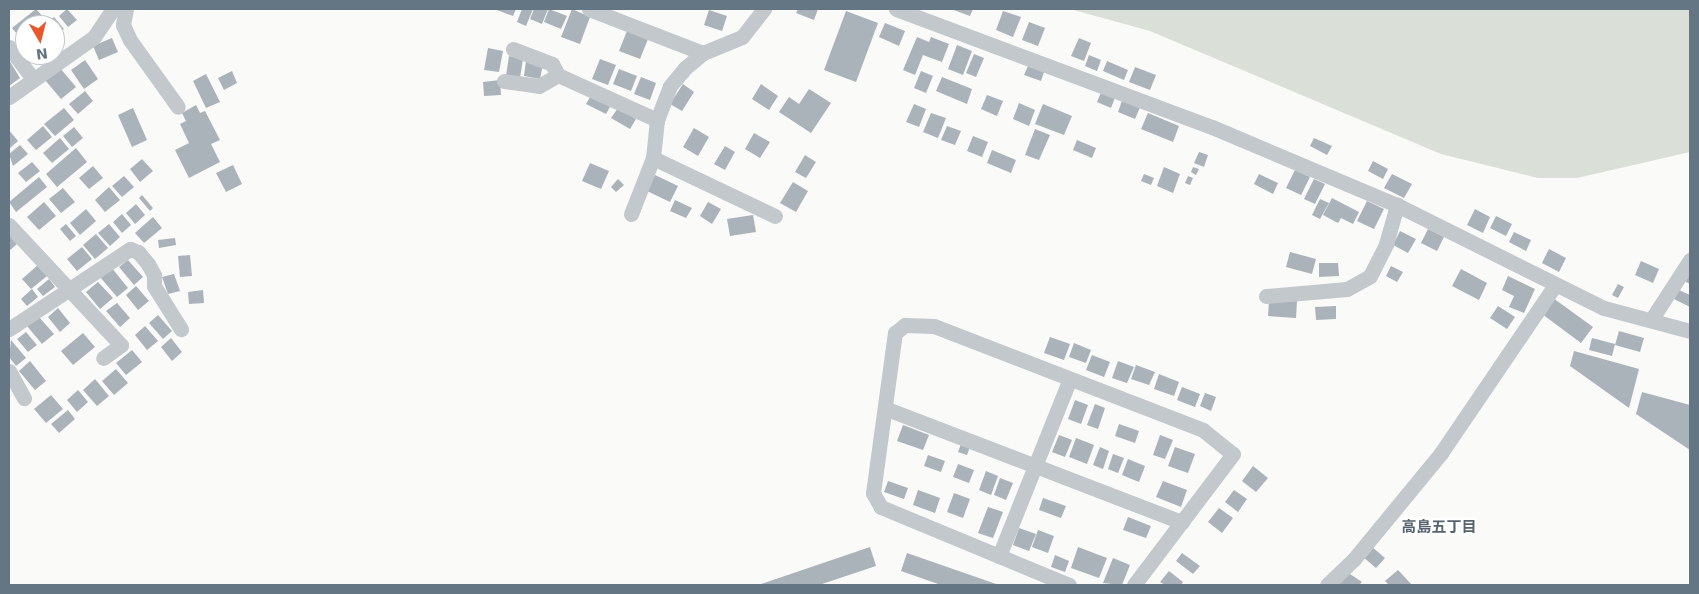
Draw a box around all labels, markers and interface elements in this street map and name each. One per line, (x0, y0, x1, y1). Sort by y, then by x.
north arrow (15, 15, 65, 65)
text: N (35, 45, 49, 63)
district label: 高島五丁目 (1402, 519, 1476, 537)

